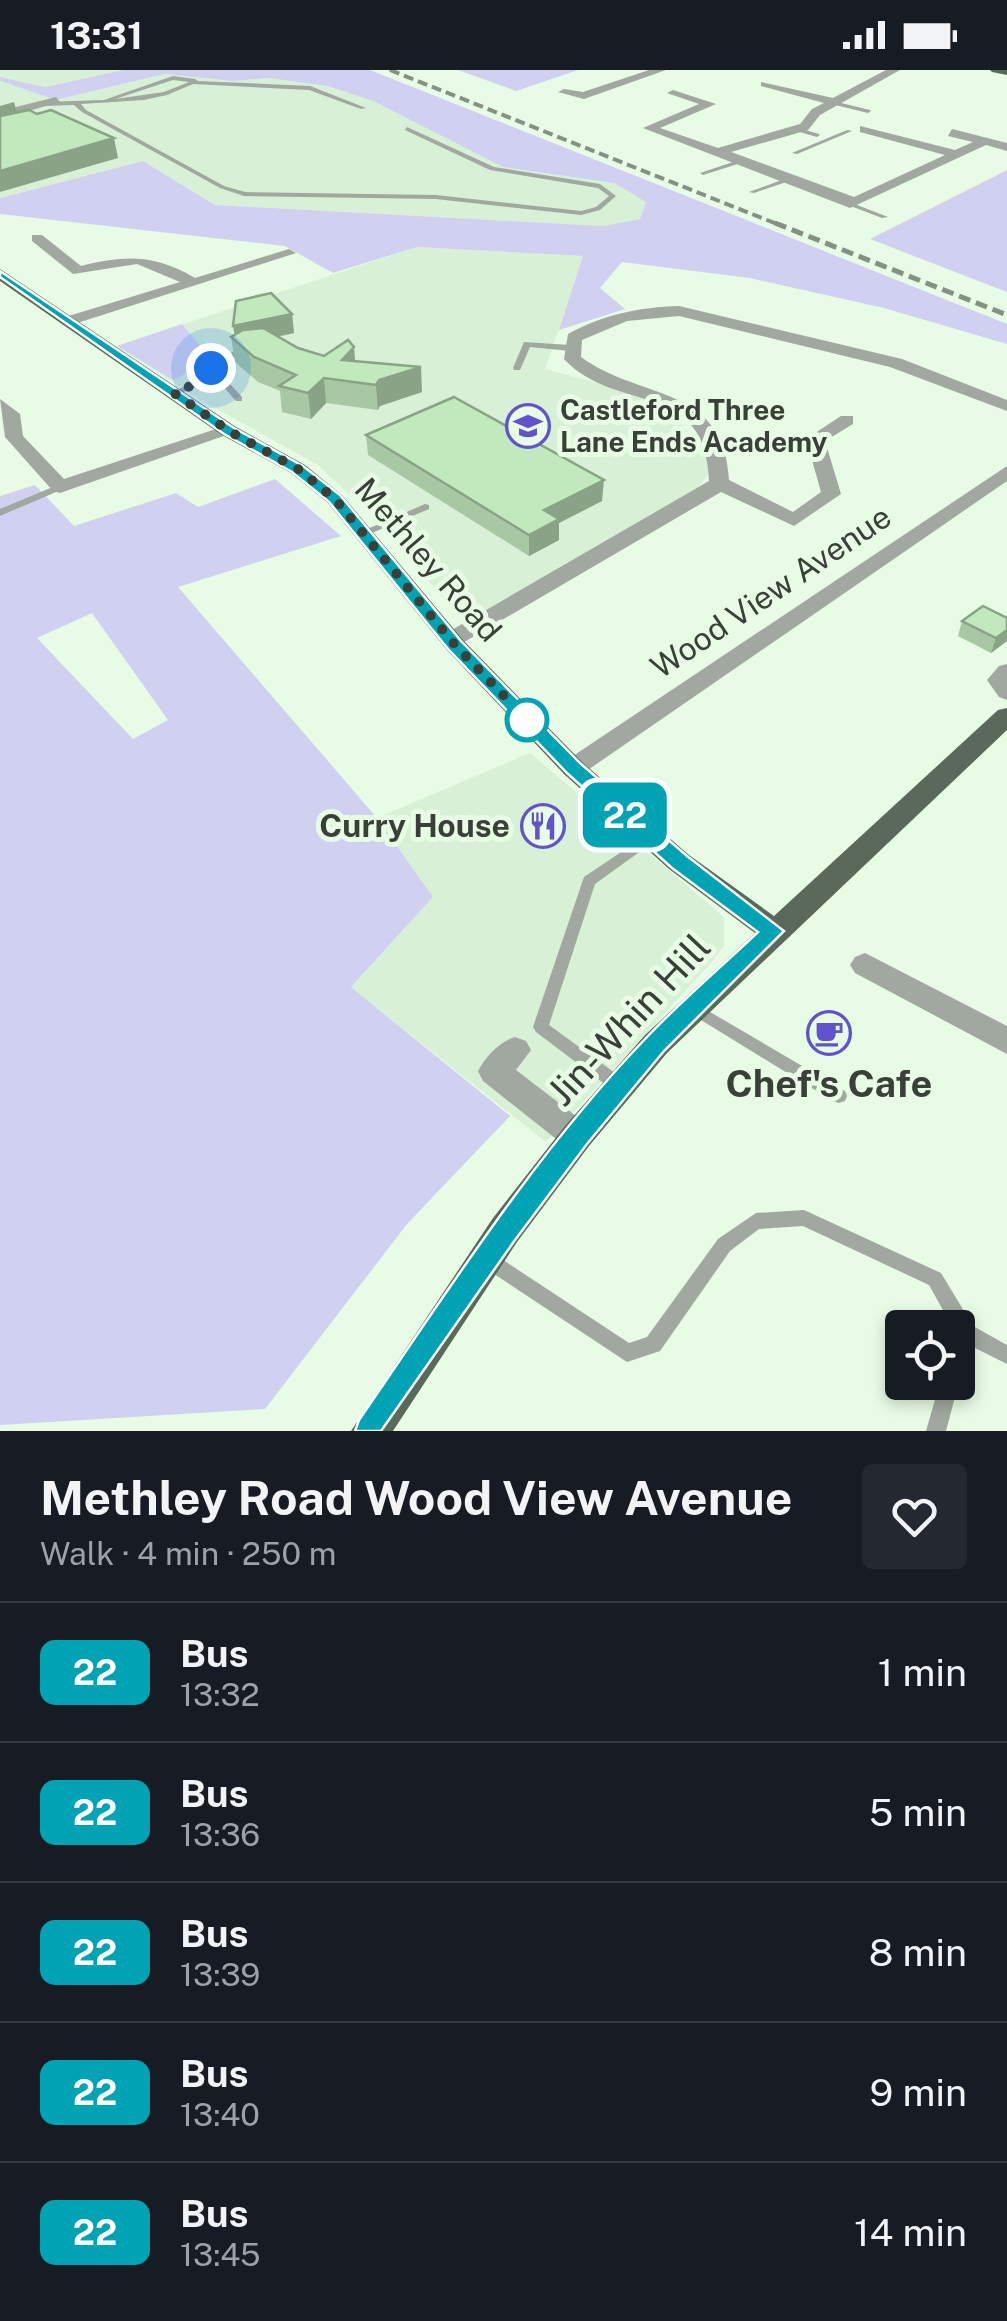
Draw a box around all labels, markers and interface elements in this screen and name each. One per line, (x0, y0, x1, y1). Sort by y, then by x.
text: 13:31 (50, 13, 143, 58)
your location (186, 343, 236, 393)
place label: Castleford Three Lane Ends Academy (560, 393, 828, 458)
school or university icon: Castleford Three Lane Ends Academy (505, 403, 551, 449)
street label: Methley Road (348, 471, 509, 649)
street label: Wood View Avenue (644, 498, 898, 686)
unlabelled marker (506, 699, 548, 741)
line badge: 22 (580, 782, 670, 848)
text: 22 (603, 795, 647, 836)
restaurant icon: Curry House (520, 803, 566, 849)
place label: Curry House (319, 807, 510, 844)
street label: Jin-Whin Hill (538, 925, 719, 1115)
cafe icon: Chef's Cafe (806, 1010, 852, 1056)
place label: Chef's Cafe (726, 1061, 932, 1106)
map controls (885, 1310, 975, 1400)
button: locate (885, 1310, 975, 1400)
button: heart (862, 1464, 967, 1569)
text: Methley Road Wood View Avenue (40, 1469, 792, 1526)
text: Walk · 4 min · 250 m (40, 1535, 336, 1572)
text: Bus (180, 1631, 249, 1676)
text: 1 min (878, 1650, 967, 1695)
text: 22 (73, 1652, 117, 1693)
text: 13:32 (180, 1676, 260, 1713)
text: Bus (180, 1771, 249, 1816)
text: 5 min (869, 1790, 967, 1835)
text: 22 (73, 1792, 117, 1833)
text: 13:36 (180, 1816, 260, 1853)
text: Bus (180, 1911, 249, 1956)
text: 8 min (869, 1930, 967, 1975)
text: 22 (73, 1932, 117, 1973)
text: 13:39 (180, 1956, 260, 1993)
text: Bus (180, 2051, 249, 2096)
text: 9 min (870, 2070, 967, 2115)
text: 22 (73, 2072, 117, 2113)
text: 13:40 (180, 2096, 260, 2133)
text: Bus (180, 2191, 249, 2236)
text: 14 min (854, 2210, 967, 2255)
text: 22 (73, 2212, 117, 2253)
text: 13:45 (180, 2236, 261, 2273)

